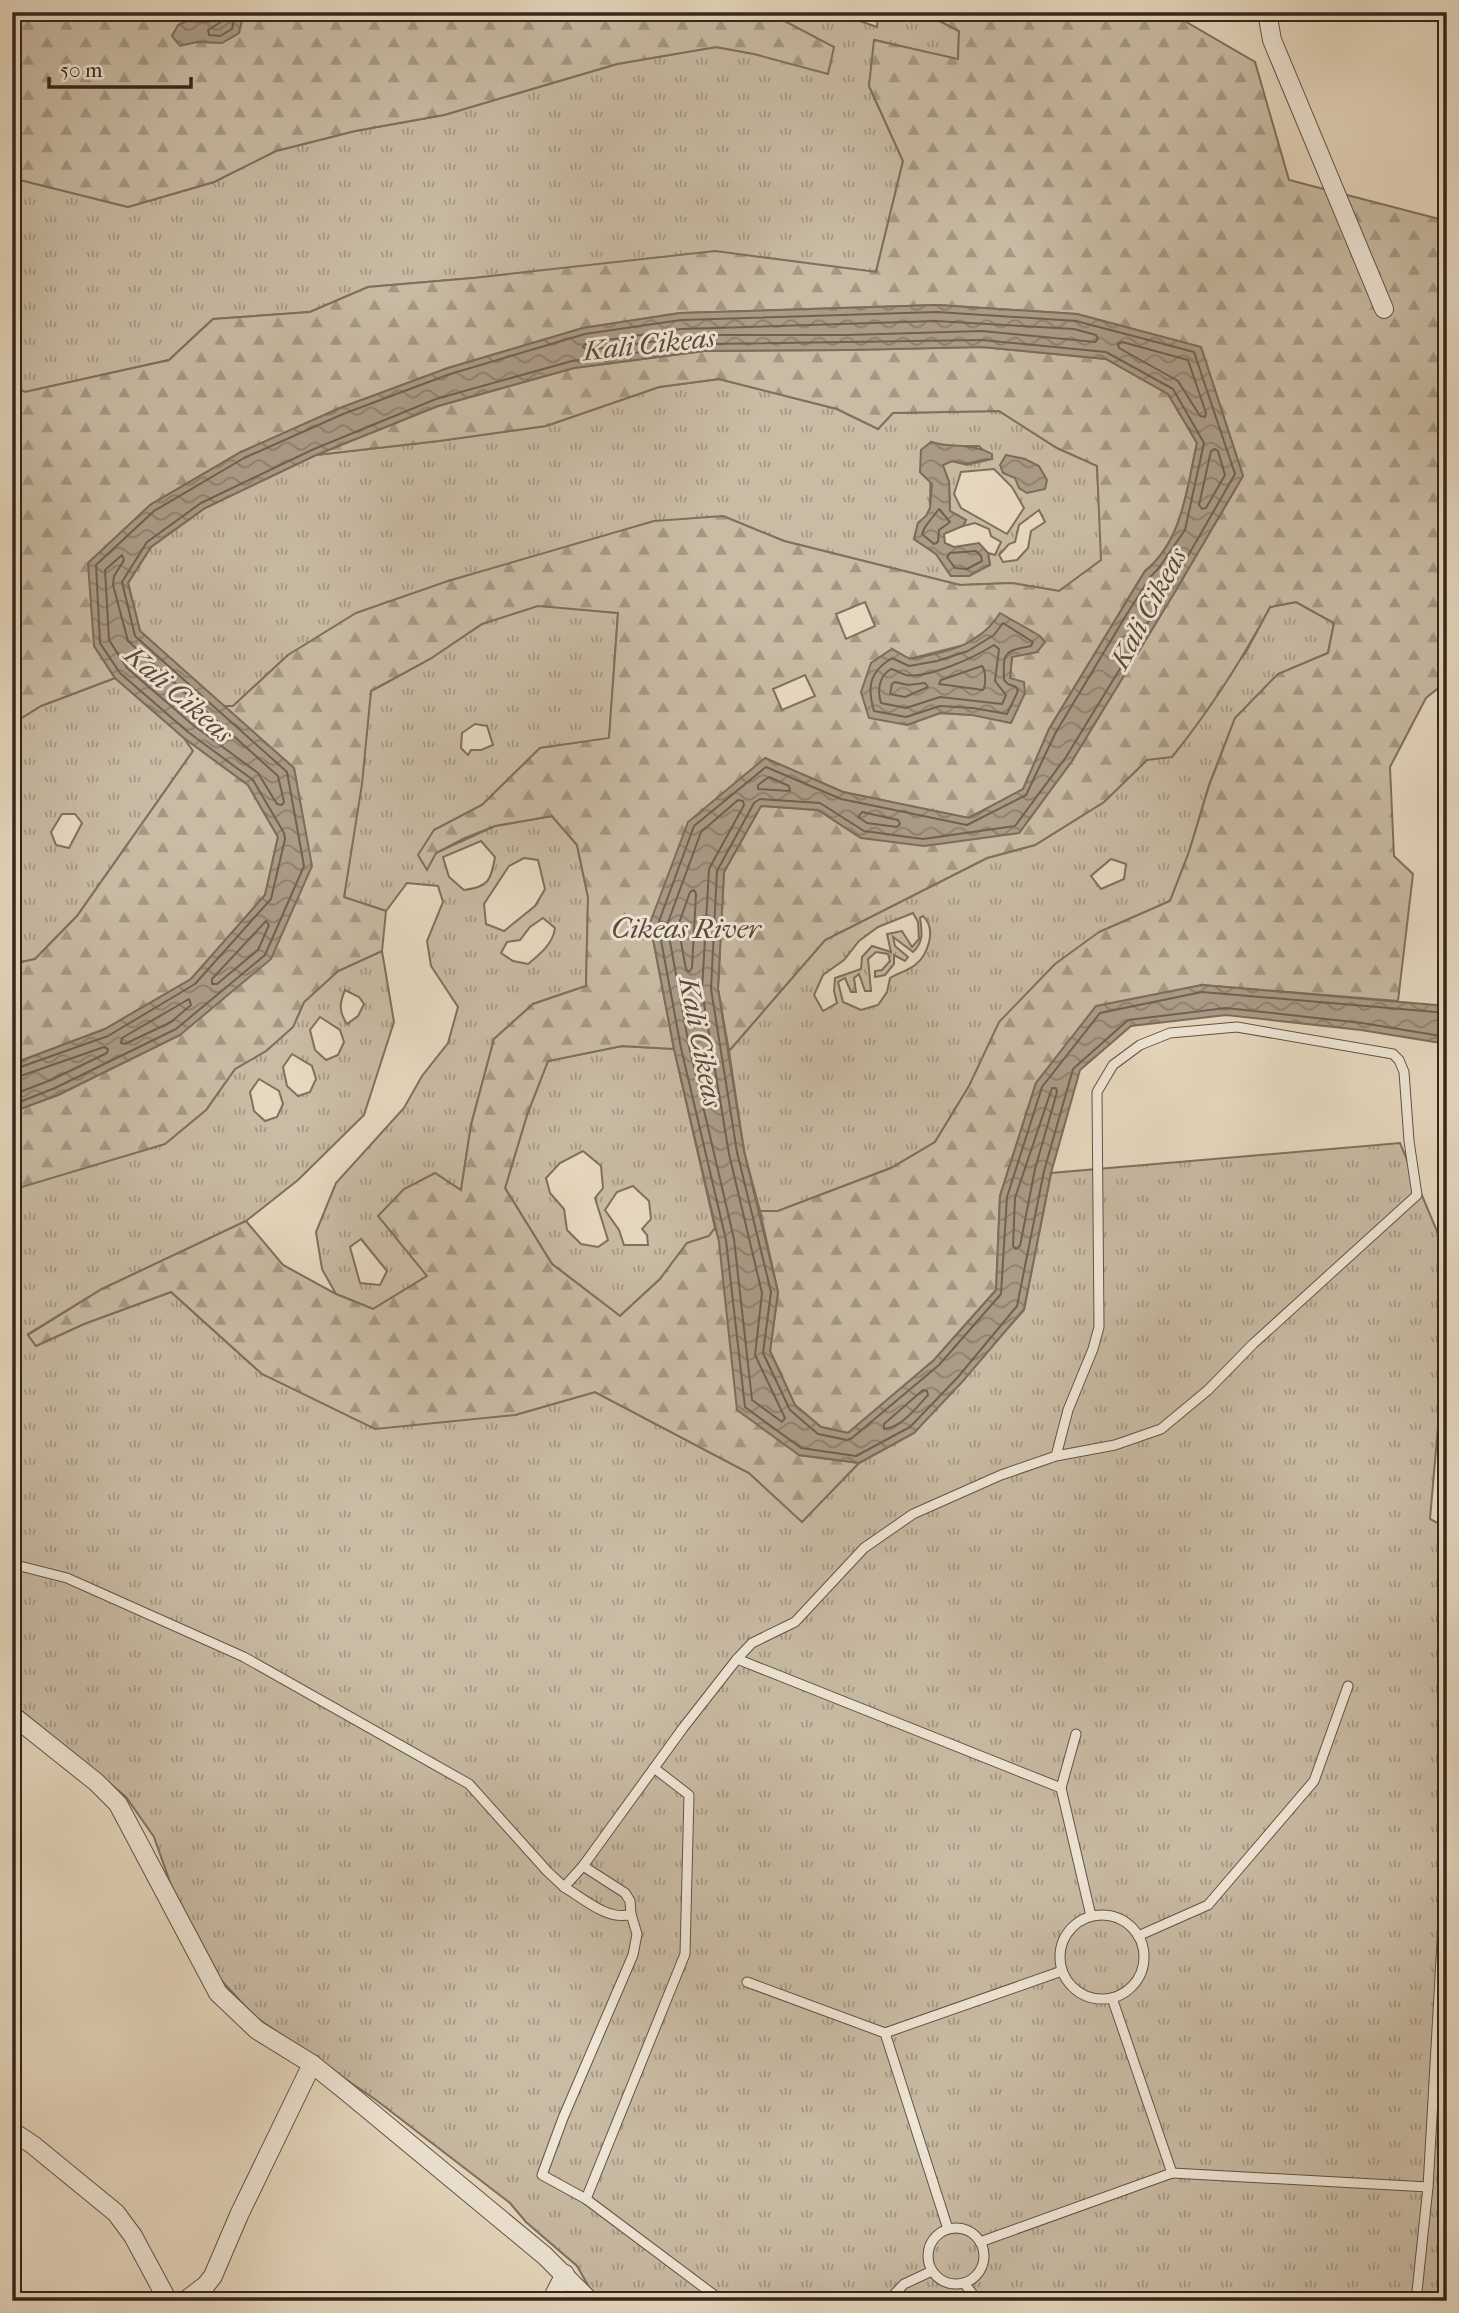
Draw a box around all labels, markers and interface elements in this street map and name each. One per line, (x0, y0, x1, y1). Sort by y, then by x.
scale bar (49, 46, 191, 90)
text: 50 m (60, 58, 103, 82)
water label: Kali Cikeas (580, 321, 718, 368)
water label: Kali Cikeas (1101, 541, 1194, 676)
water label: Kali Cikeas (117, 637, 241, 751)
water label: Cikeas River (611, 912, 763, 945)
water label: Kali Cikeas (672, 972, 730, 1111)

